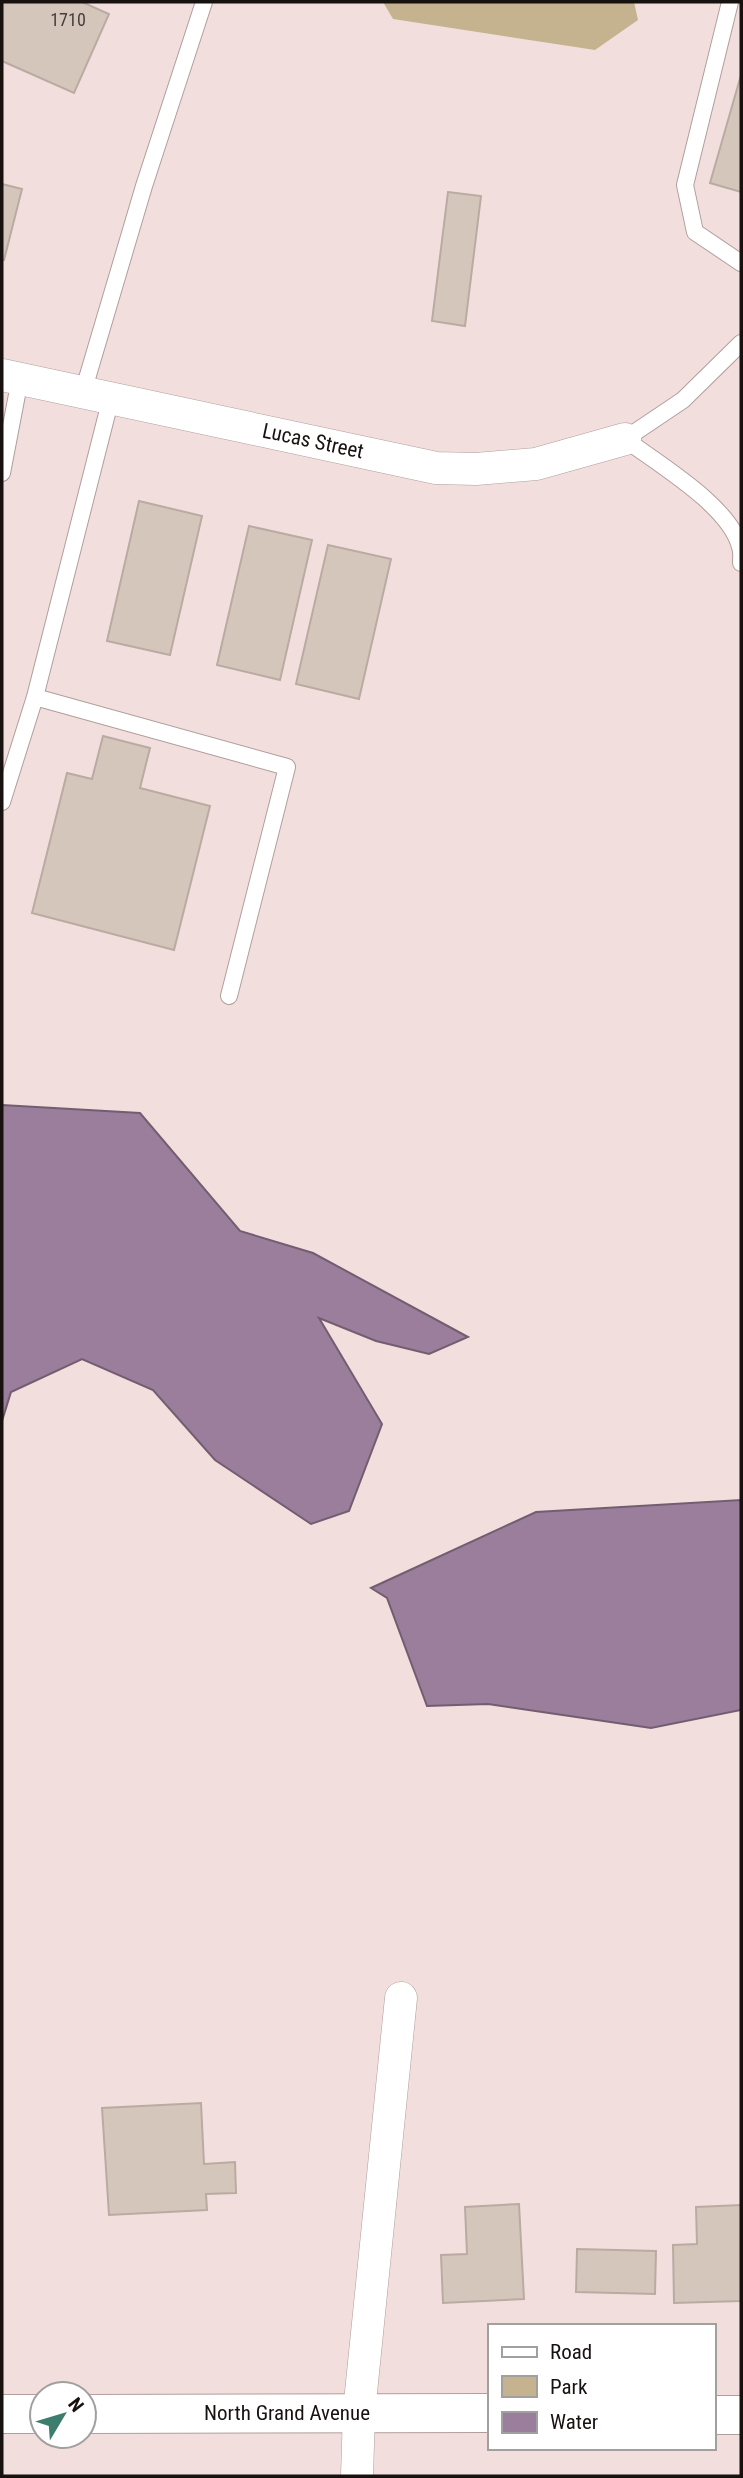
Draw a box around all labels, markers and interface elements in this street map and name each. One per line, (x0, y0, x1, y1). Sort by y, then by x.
house number: 1710 (50, 9, 86, 30)
street label: Lucas Street (260, 419, 366, 463)
legend (488, 2324, 715, 2450)
text: Road (550, 2340, 592, 2364)
text: Park (550, 2375, 588, 2399)
north arrow (28, 2380, 98, 2450)
text: N (63, 2393, 89, 2417)
street label: North Grand Avenue (204, 2401, 370, 2425)
text: Water (550, 2410, 598, 2434)

